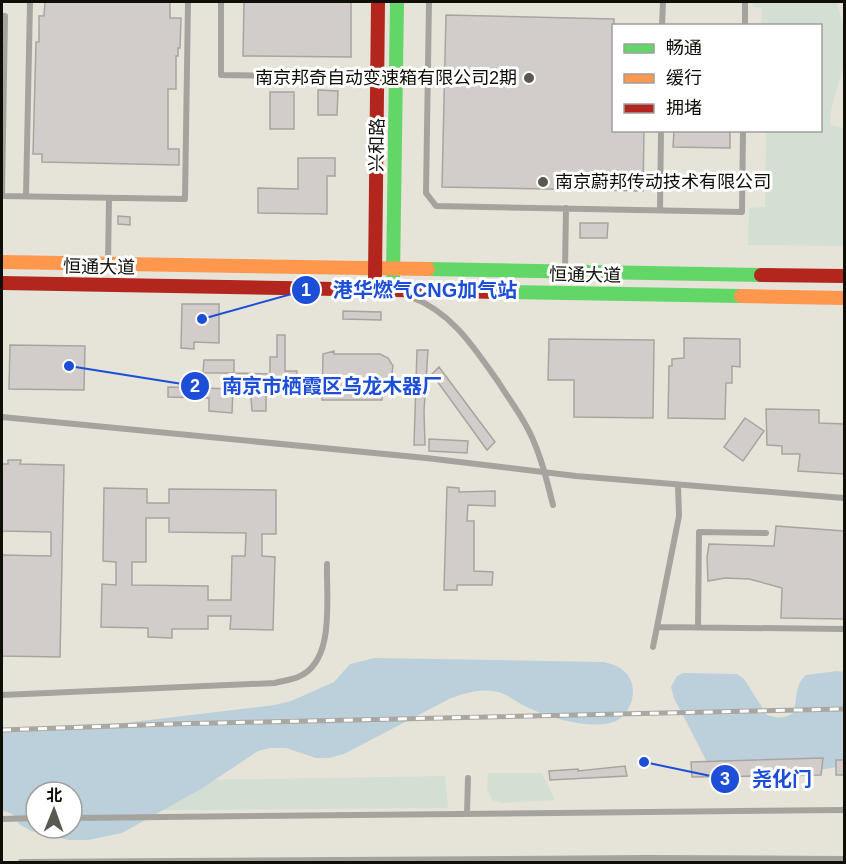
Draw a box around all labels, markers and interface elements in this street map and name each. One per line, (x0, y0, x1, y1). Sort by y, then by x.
legend (612, 24, 822, 132)
text: 畅通 (666, 38, 702, 58)
place label: 南京邦奇自动变速箱有限公司2期 (255, 68, 517, 88)
text: 缓行 (666, 68, 702, 88)
marker: 南京邦奇自动变速箱有限公司2期 (522, 71, 536, 85)
text: 拥堵 (666, 98, 702, 118)
street label: 兴和路 (367, 118, 387, 172)
place label: 南京蔚邦传动技术有限公司 (555, 172, 771, 192)
marker: 南京蔚邦传动技术有限公司 (536, 175, 550, 189)
street label: 恒通大道 (63, 256, 135, 278)
street label: 恒通大道 (549, 264, 621, 286)
callout: 港华燃气CNG加气站 (291, 271, 529, 309)
text: 港华燃气CNG加气站 (333, 279, 517, 301)
text: 1 (301, 280, 311, 300)
callout: 南京市栖霞区乌龙木器厂 (180, 367, 454, 405)
text: 南京市栖霞区乌龙木器厂 (222, 375, 442, 397)
text: 2 (190, 376, 200, 396)
callout: 尧化门 (710, 760, 824, 798)
text: 尧化门 (752, 768, 812, 790)
text: 3 (720, 769, 730, 789)
north arrow (24, 780, 84, 840)
text: 北 (46, 787, 62, 804)

